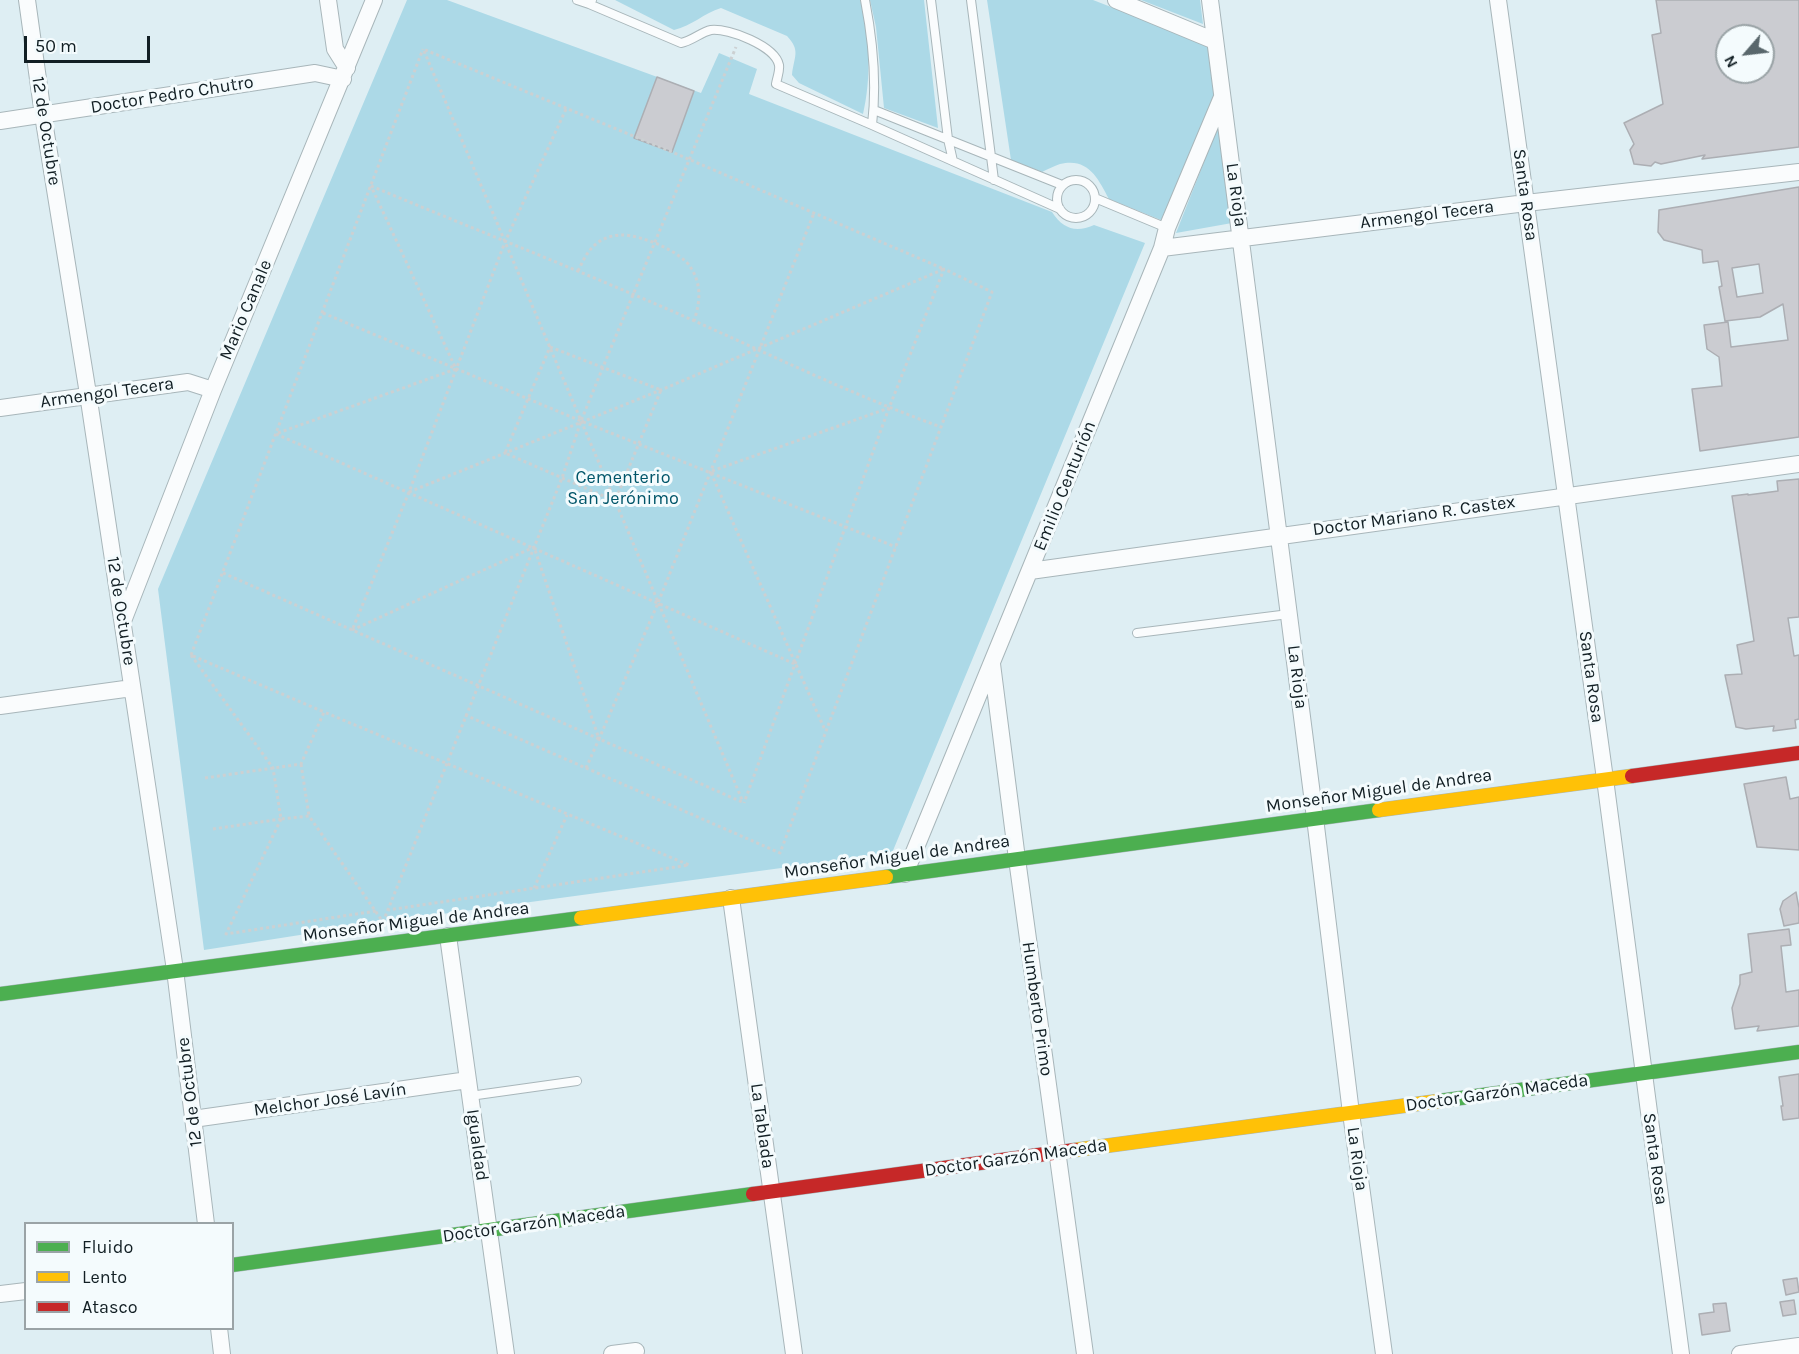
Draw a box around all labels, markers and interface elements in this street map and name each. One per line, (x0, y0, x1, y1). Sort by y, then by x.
scale bar (27, 24, 153, 62)
north arrow (1715, 24, 1775, 84)
text: 50 m (35, 35, 77, 57)
text: N (1719, 52, 1742, 71)
street label: Doctor Pedro Chutro (89, 71, 255, 119)
street label: 12 de Octubre (27, 75, 65, 187)
street label: Santa Rosa (1508, 148, 1542, 242)
street label: La Rioja (1221, 162, 1251, 228)
street label: Armengol Tecera (1359, 196, 1495, 234)
street label: Mario Canale (215, 256, 277, 364)
street label: Armengol Tecera (39, 373, 175, 413)
street label: Emilio Centurión (1029, 418, 1101, 554)
park label: Cementerio San Jerónimo (567, 467, 679, 510)
street label: Doctor Mariano R. Castex (1311, 491, 1517, 541)
street label: 12 de Octubre (102, 555, 140, 667)
street label: Santa Rosa (1574, 630, 1608, 724)
street label: La Rioja (1282, 644, 1312, 710)
street label: Monseñor Miguel de Andrea (1265, 764, 1493, 818)
street label: Monseñor Miguel de Andrea (783, 830, 1011, 884)
street label: Monseñor Miguel de Andrea (301, 897, 531, 947)
street label: Humberto Primo (1017, 940, 1057, 1078)
street label: 12 de Octubre (173, 1036, 207, 1148)
street label: Doctor Garzón Maceda (1404, 1069, 1590, 1117)
street label: Melchor José Lavín (252, 1079, 408, 1121)
street label: La Tablada (745, 1082, 779, 1170)
street label: Igualdad (461, 1108, 493, 1182)
street label: Santa Rosa (1638, 1112, 1672, 1206)
street label: La Rioja (1342, 1126, 1372, 1192)
street label: Doctor Garzón Maceda (923, 1134, 1109, 1182)
street label: Doctor Garzón Maceda (441, 1200, 627, 1248)
legend (24, 1222, 234, 1330)
text: Fluido (82, 1236, 133, 1258)
text: Lento (82, 1266, 127, 1288)
text: Atasco (82, 1296, 138, 1318)

